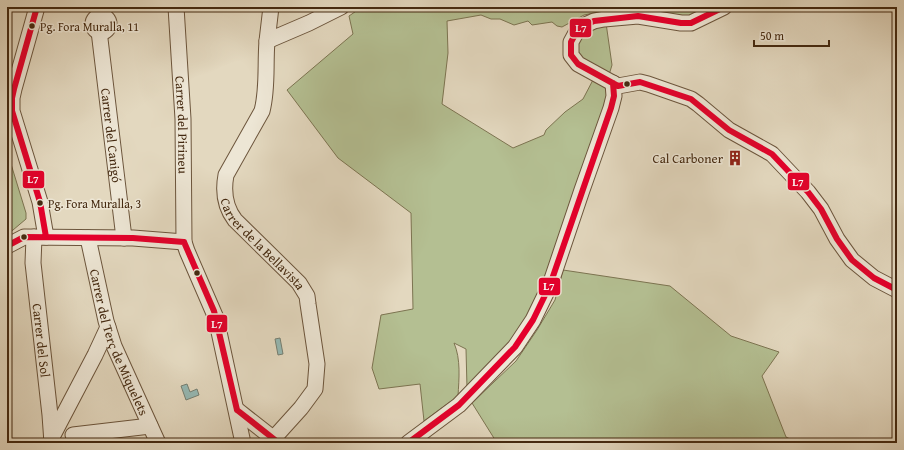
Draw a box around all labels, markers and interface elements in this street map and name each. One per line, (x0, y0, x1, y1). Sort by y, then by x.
place label: Pg. Fora Muralla, 11 (40, 18, 139, 35)
line badge: L7 (569, 18, 592, 38)
text: L7 (575, 20, 587, 36)
marker: Pg. Fora Muralla, 11 (27, 21, 37, 31)
scale bar (754, 22, 829, 48)
text: 50 m (760, 27, 784, 44)
street label: Carrer del Pirineu (171, 75, 193, 174)
unlabelled marker (622, 79, 632, 89)
street label: Carrer del Canigó (96, 87, 127, 184)
place label: Cal Carboner (653, 149, 724, 168)
building icon: Cal Carboner (726, 149, 744, 167)
line badge: L7 (22, 170, 45, 189)
text: L7 (27, 171, 39, 187)
line badge: L7 (787, 172, 810, 191)
text: L7 (792, 174, 804, 190)
place label: Pg. Fora Muralla, 3 (48, 195, 141, 212)
street label: Carrer de la Bellavista (216, 196, 311, 294)
marker: Pg. Fora Muralla, 3 (35, 198, 45, 208)
unlabelled marker (19, 232, 29, 242)
street label: Carrer del Terç de Miquelets (85, 267, 154, 418)
unlabelled marker (192, 268, 202, 278)
line badge: L7 (538, 277, 561, 296)
text: L7 (543, 278, 555, 294)
street label: Carrer del Sol (28, 302, 55, 379)
line badge: L7 (206, 314, 228, 333)
text: L7 (211, 316, 223, 332)

